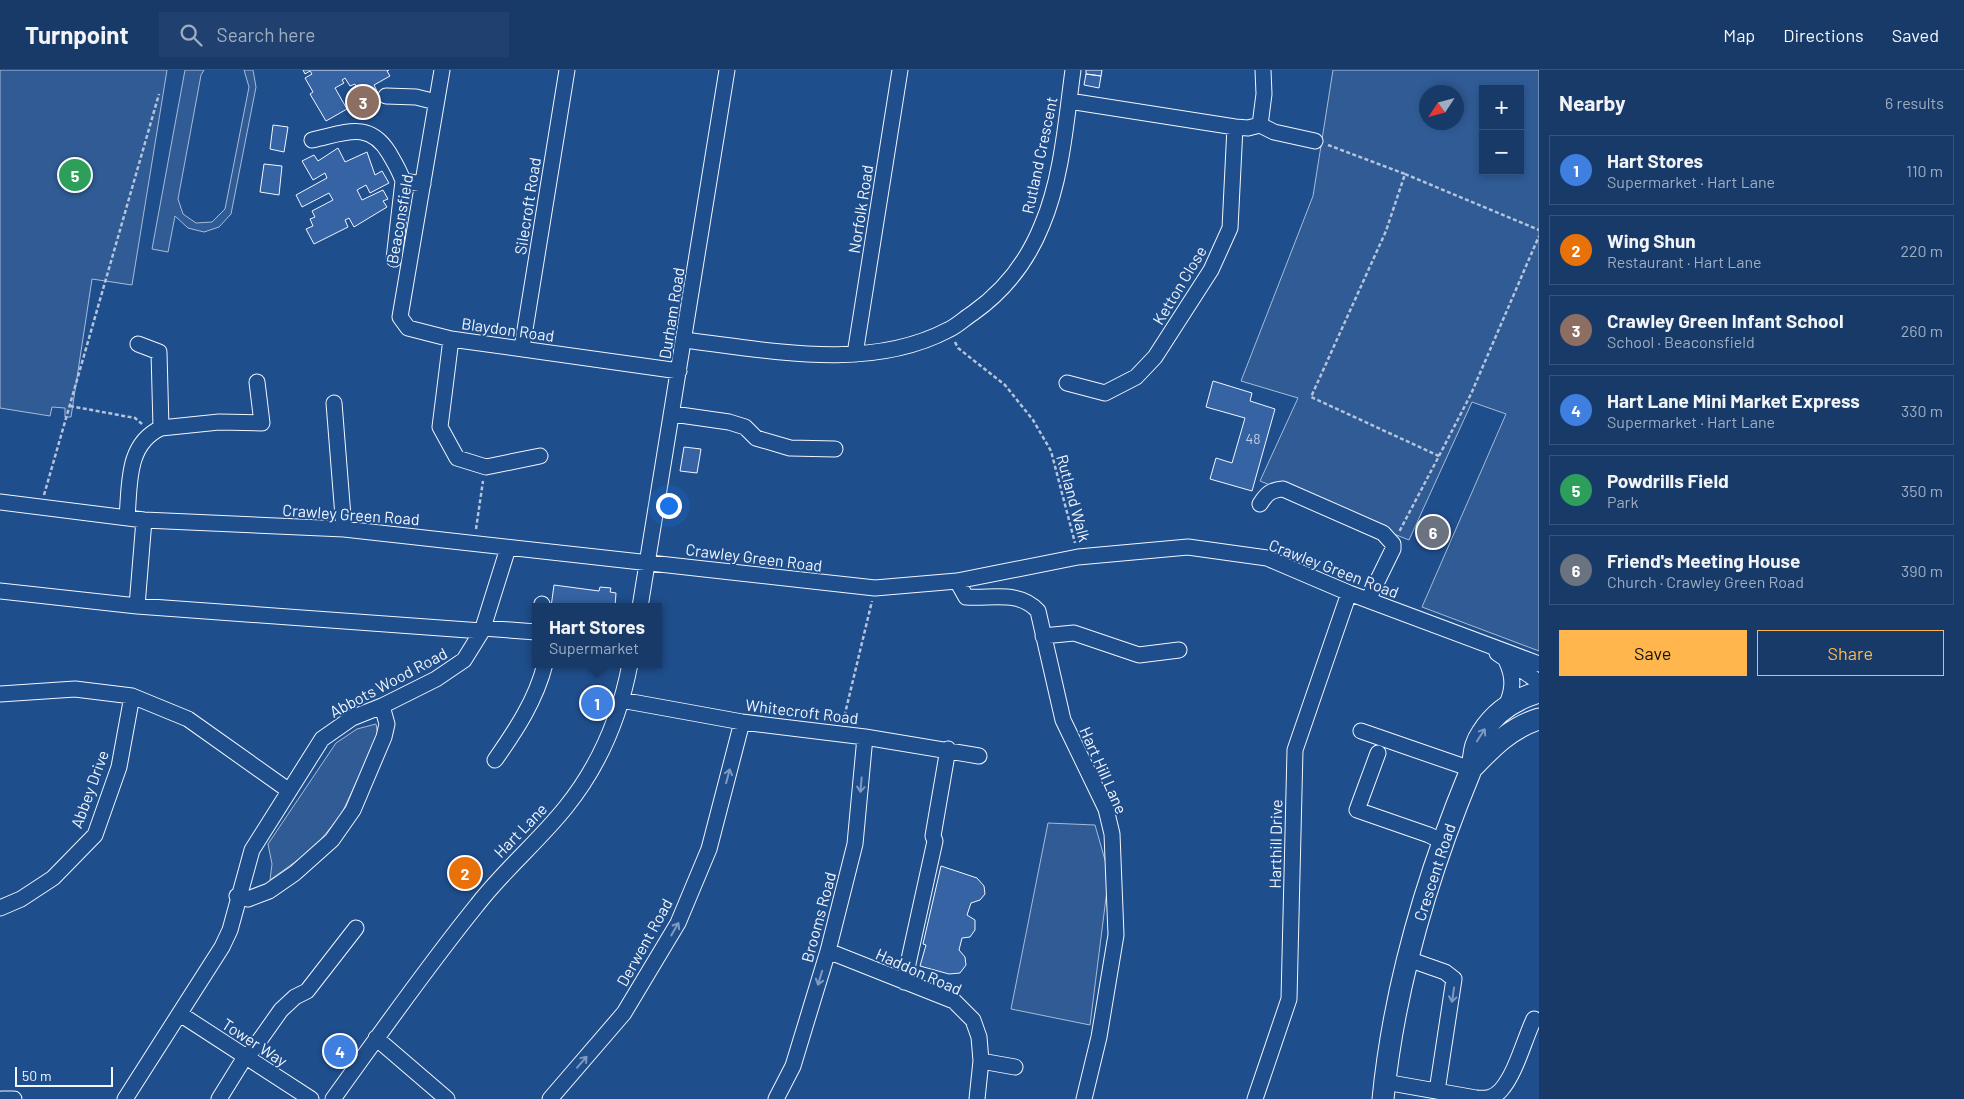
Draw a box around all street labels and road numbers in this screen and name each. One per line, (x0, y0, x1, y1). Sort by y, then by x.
street label: Rutland Crescent (1017, 95, 1061, 215)
street label: Silecroft Road (510, 156, 544, 256)
street label: Norfolk Road (844, 163, 876, 255)
street label: Beaconsfield (382, 173, 416, 265)
street label: Ketton Close (1148, 242, 1210, 328)
street label: Durham Road (654, 266, 688, 360)
street label: Blaydon Road (460, 313, 556, 345)
street label: Rutland Walk (1053, 452, 1095, 544)
street label: Crawley Green Road (282, 500, 420, 528)
street label: Crawley Green Road (1266, 534, 1402, 602)
street label: Crawley Green Road (685, 539, 823, 575)
street label: Abbots Wood Road (326, 643, 450, 721)
street label: Whitecroft Road (744, 695, 860, 727)
street label: Hart Hill Lane (1076, 724, 1132, 816)
street label: Abbey Drive (66, 747, 112, 831)
street label: Hart Lane (490, 799, 550, 861)
street label: Harthill Drive (1265, 799, 1285, 889)
street label: Crescent Road (1409, 821, 1459, 923)
street label: Brooms Road (797, 870, 839, 964)
street label: Derwent Road (612, 895, 676, 989)
street label: Haddon Road (873, 944, 965, 998)
street label: Tower Way (219, 1014, 292, 1070)

